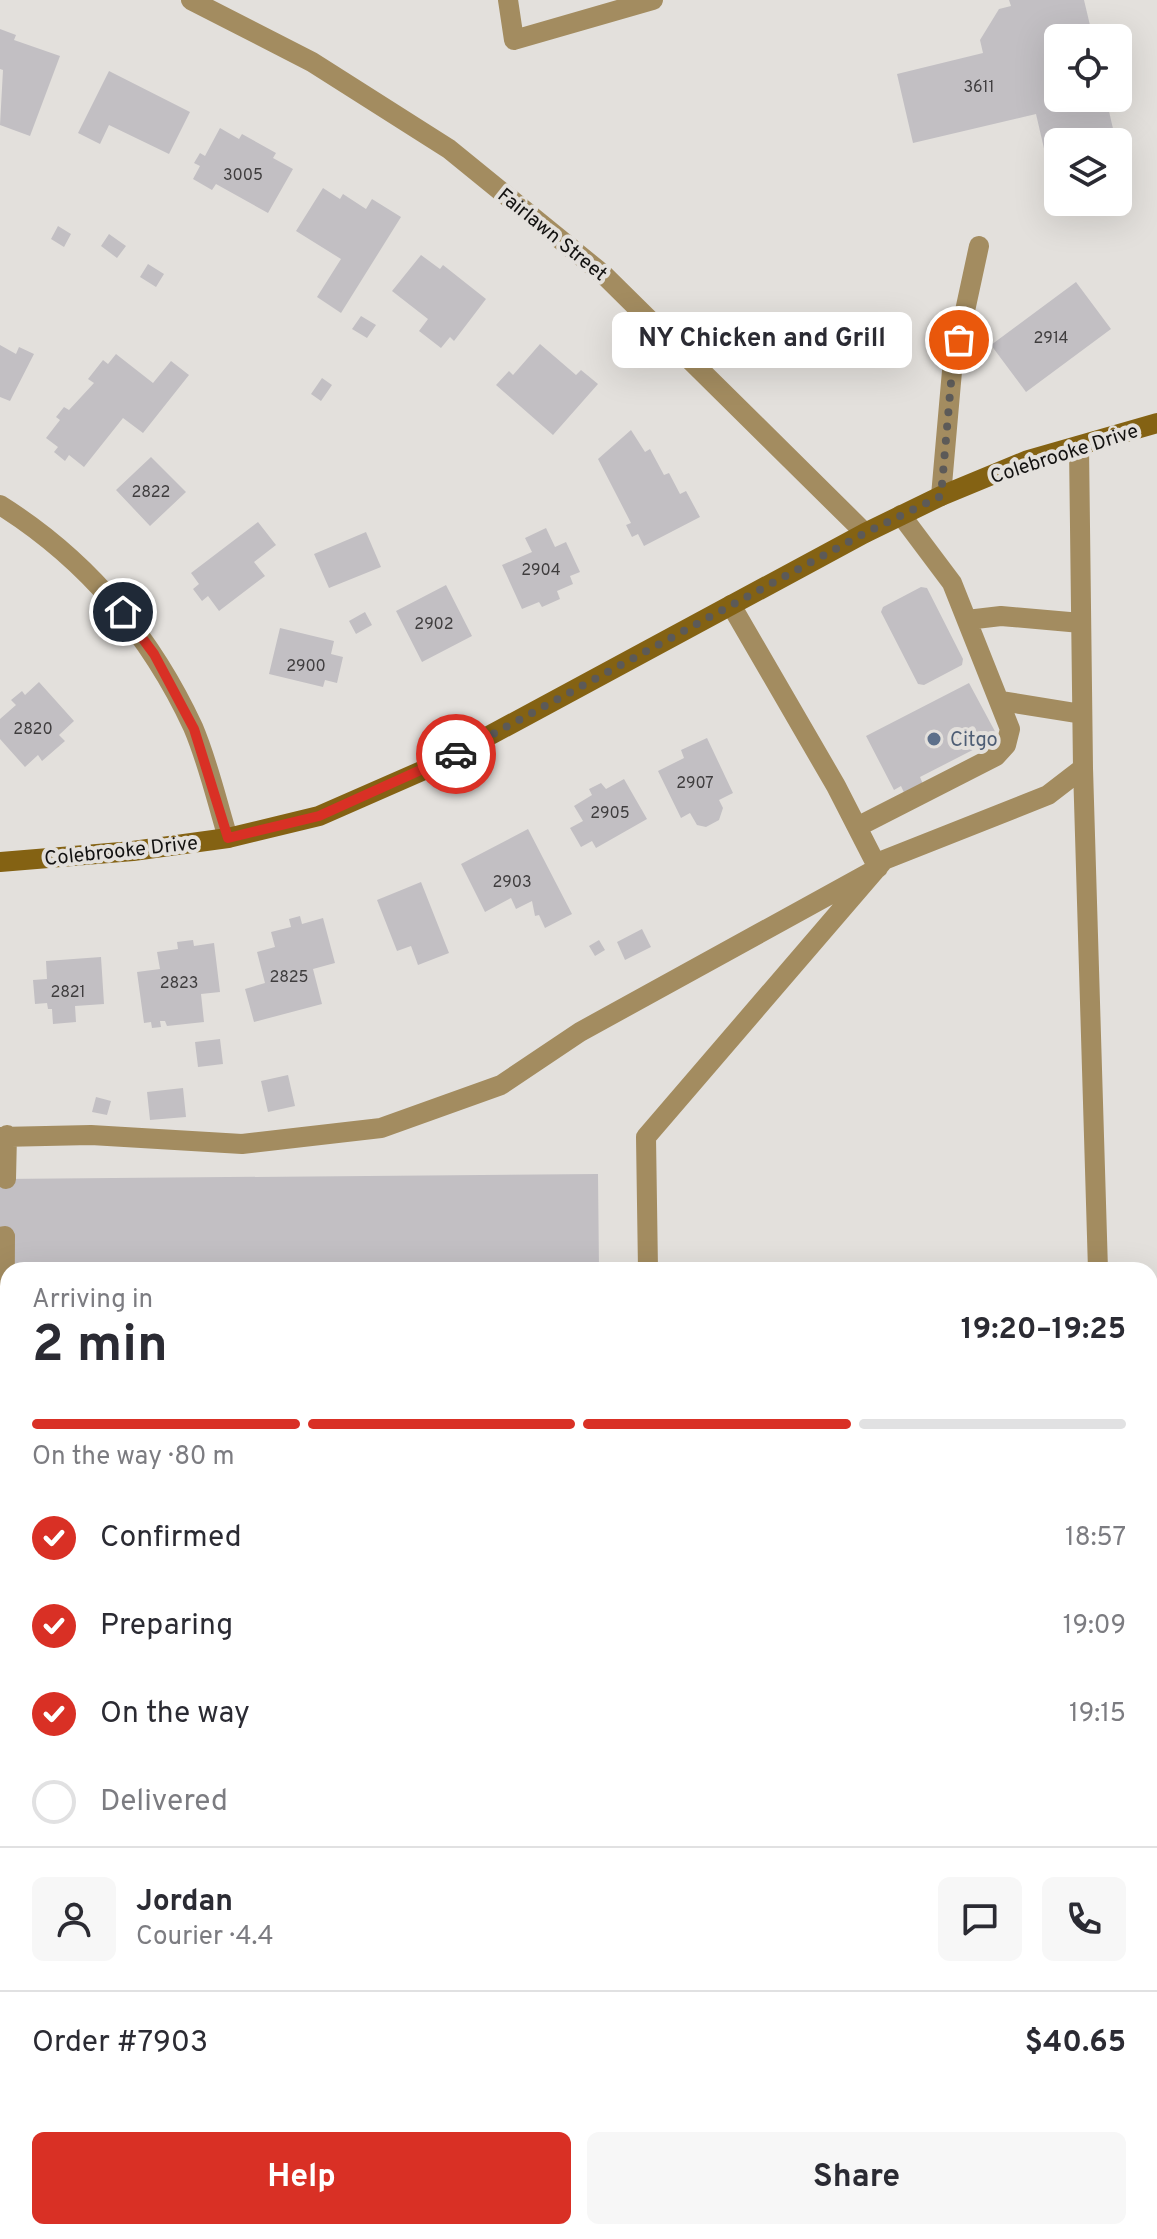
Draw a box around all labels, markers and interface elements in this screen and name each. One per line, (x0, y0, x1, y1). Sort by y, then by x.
map controls (1044, 24, 1132, 216)
button: locate (1044, 24, 1132, 112)
house number: 3611 (963, 78, 995, 98)
button: layers (1044, 128, 1132, 216)
house number: 3005 (223, 166, 263, 186)
street label: Fairlawn Street (492, 183, 612, 288)
pin (925, 306, 993, 374)
callout: NY Chicken and Grill (611, 312, 911, 368)
icon: bag (937, 318, 981, 362)
text: NY Chicken and Grill (638, 323, 886, 356)
house number: 2914 (1034, 329, 1069, 349)
street label: Colebrooke Drive (987, 419, 1142, 491)
house number: 2822 (132, 483, 170, 503)
house number: 2904 (521, 561, 561, 581)
pin (89, 578, 157, 646)
icon: home (101, 590, 145, 634)
house number: 2902 (414, 615, 454, 635)
house number: 2900 (286, 657, 326, 677)
courier (416, 714, 496, 794)
house number: 2820 (13, 720, 53, 740)
place label: Citgo (950, 728, 998, 754)
marker: Citgo (925, 730, 943, 748)
icon: car (434, 732, 478, 776)
house number: 2907 (676, 774, 714, 794)
house number: 2905 (590, 804, 630, 824)
street label: Colebrooke Drive (43, 831, 199, 873)
house number: 2903 (492, 873, 532, 893)
house number: 2825 (270, 968, 308, 988)
house number: 2823 (160, 974, 198, 994)
house number: 2821 (50, 983, 86, 1003)
text: Arriving in (32, 1284, 153, 1317)
text: 19:20–19:25 (961, 1312, 1126, 1349)
text: 2 min (32, 1314, 168, 1380)
text: On the way · 80 m (32, 1441, 235, 1474)
icon: check (32, 1516, 76, 1560)
text: Confirmed (100, 1520, 242, 1557)
text: 18:57 (1065, 1522, 1126, 1555)
icon: check (32, 1604, 76, 1648)
text: Preparing (100, 1608, 233, 1645)
text: 19:09 (1063, 1610, 1126, 1643)
icon: check (32, 1692, 76, 1736)
text: On the way (100, 1696, 250, 1733)
text: 19:15 (1069, 1698, 1126, 1731)
text: Delivered (100, 1784, 228, 1821)
button: person (32, 1877, 116, 1961)
button: chat (938, 1877, 1022, 1961)
button: phone (1042, 1877, 1126, 1961)
text: Jordan (136, 1884, 233, 1921)
text: Courier · 4.4 (136, 1921, 274, 1954)
text: Order #7903 (32, 2025, 208, 2062)
text: $40.65 (1025, 2025, 1126, 2062)
button: Help (32, 2132, 571, 2224)
button: Share (587, 2132, 1126, 2224)

